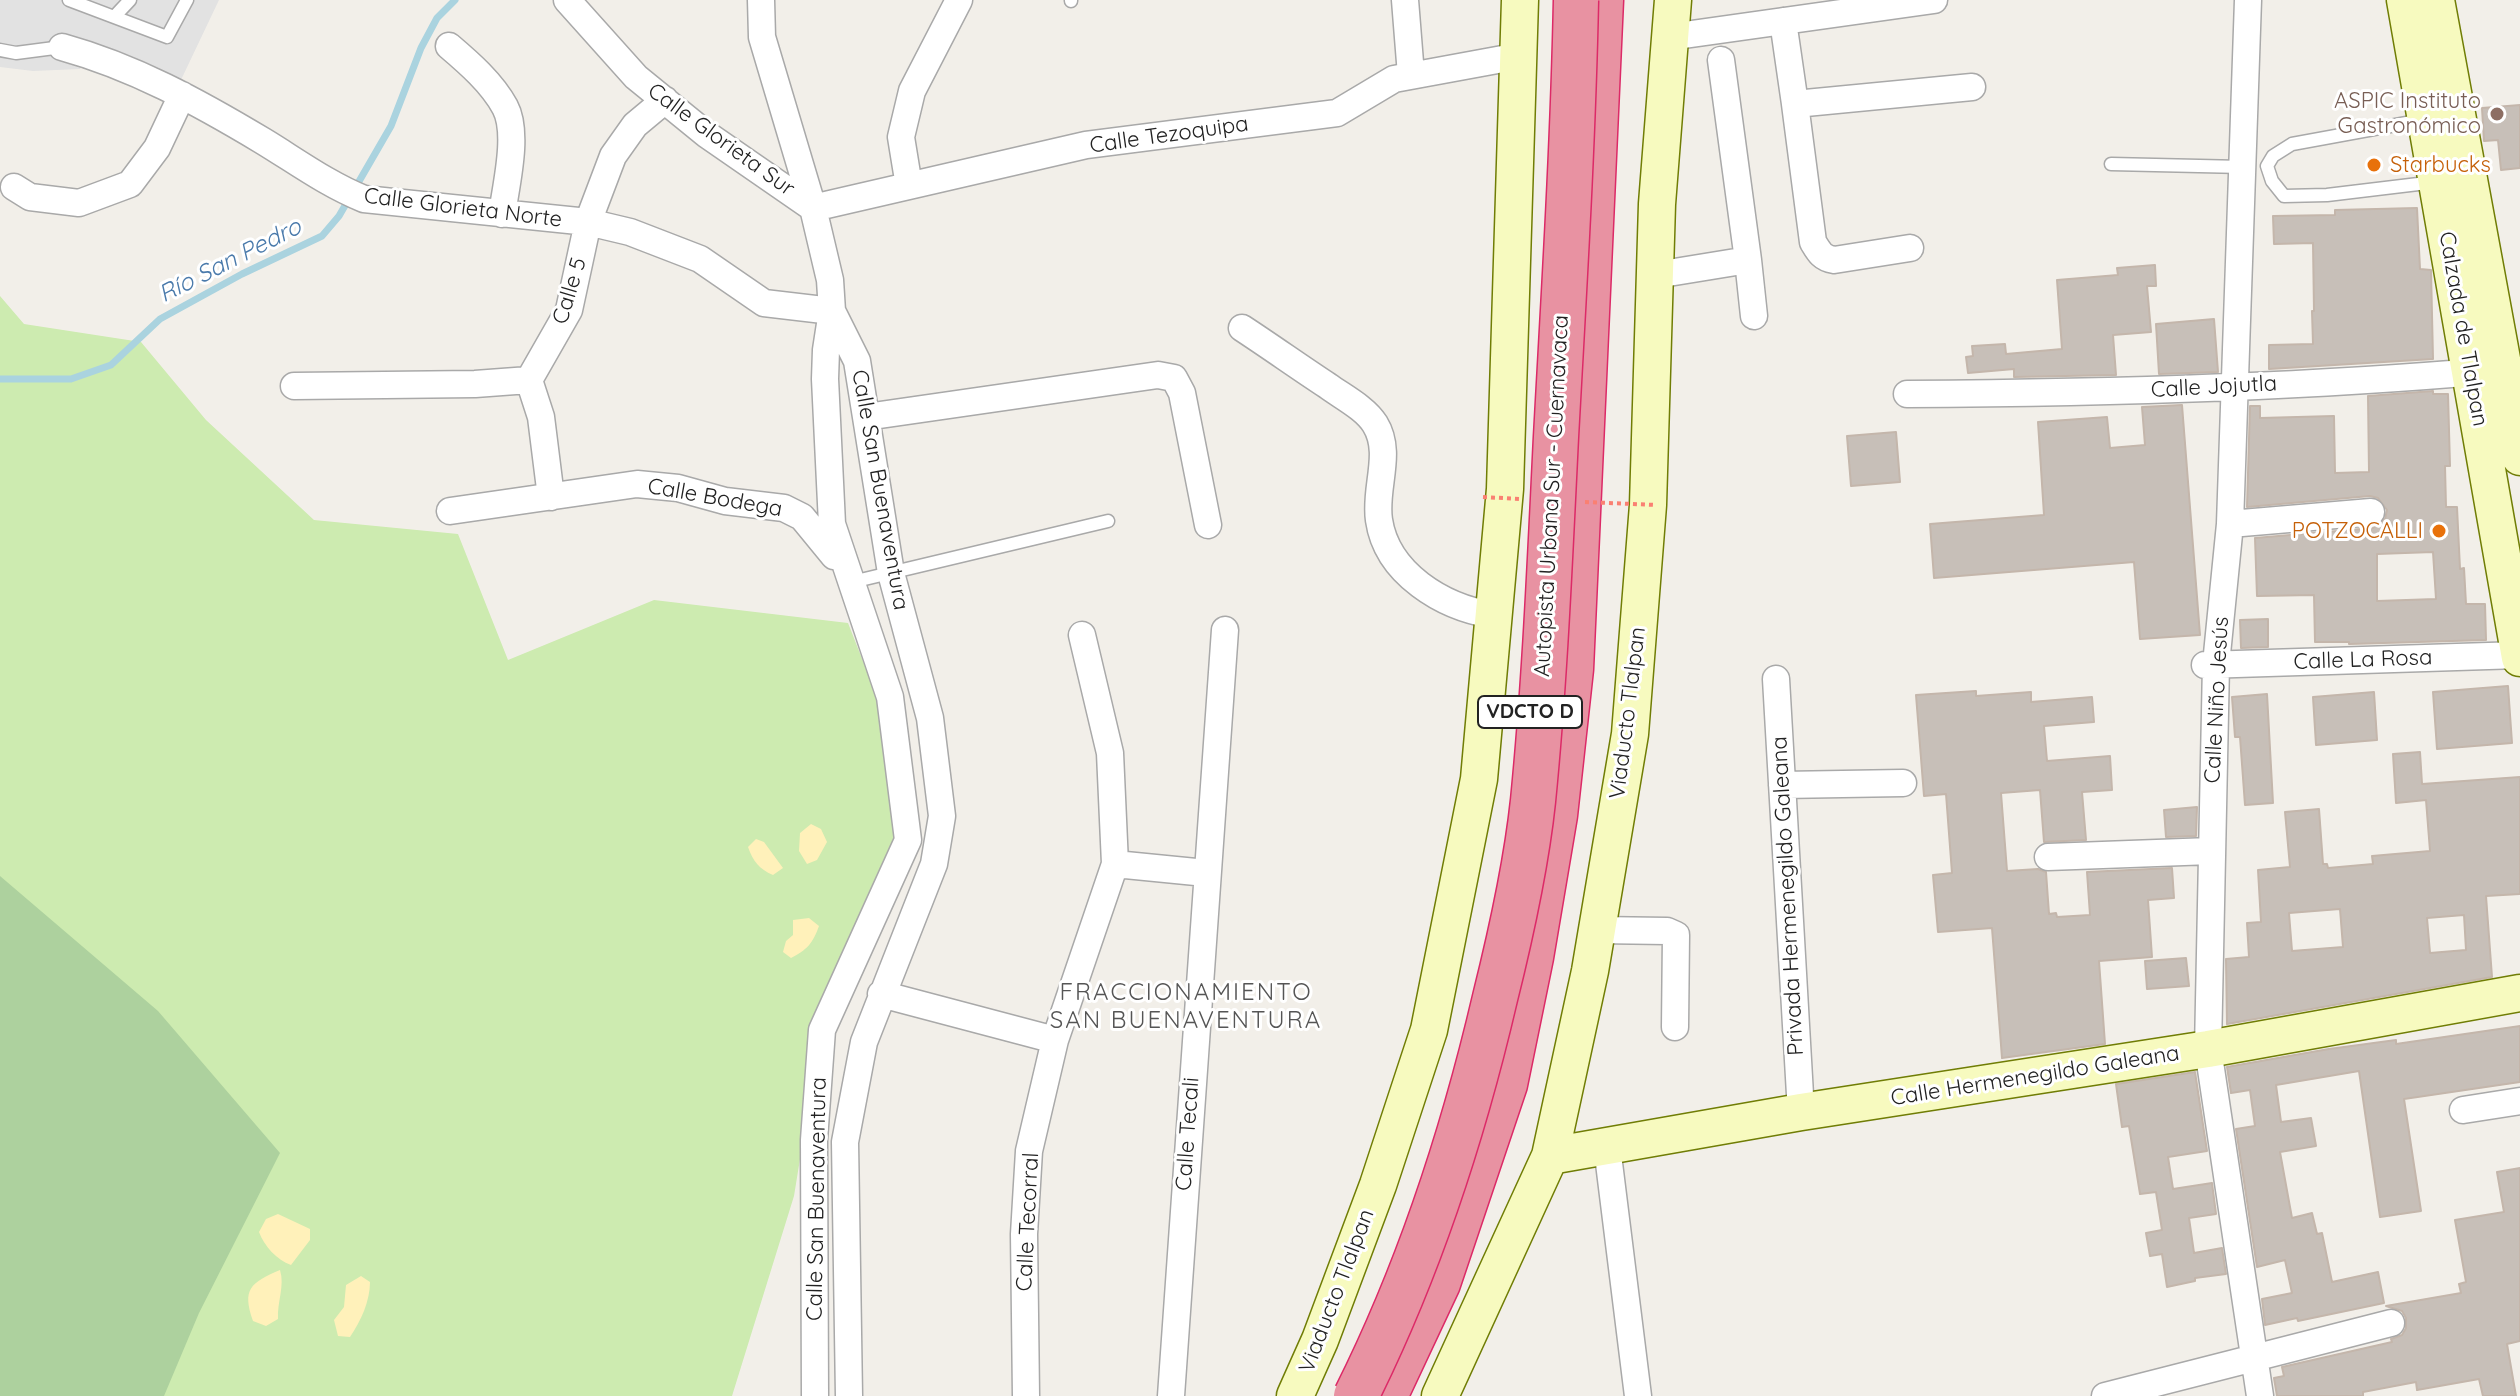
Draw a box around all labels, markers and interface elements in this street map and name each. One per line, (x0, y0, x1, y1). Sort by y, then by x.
street label: Calle Glorieta Sur (642, 78, 800, 202)
place label: ASPIC Instituto Gastronómico (2334, 88, 2481, 140)
marker: ASPIC Instituto Gastronómico (2488, 105, 2506, 123)
street label: Calle Tezoquipa (1088, 111, 1250, 159)
place label: Starbucks (2390, 152, 2491, 178)
marker: Starbucks (2365, 156, 2383, 174)
street label: Calle Glorieta Norte (362, 183, 564, 233)
water label: Río San Pedro (154, 213, 306, 309)
street label: Calzada de Tlalpan (2433, 230, 2493, 428)
street label: Calle 5 (547, 255, 593, 327)
street label: Autopista Urbana Sur - Cuernavaca (1529, 314, 1575, 678)
street label: Calle San Buenaventura (846, 368, 914, 612)
street label: Calle Jojutla (2150, 371, 2278, 403)
street label: Calle Bodega (646, 473, 784, 523)
place label: POTZOCALLI (2292, 518, 2423, 544)
marker: POTZOCALLI (2430, 522, 2448, 540)
street label: Calle Niño Jesús (2199, 616, 2235, 784)
street label: Viaducto Tlalpan (1604, 626, 1652, 800)
street label: Calle La Rosa (2293, 644, 2433, 676)
road number: VDCTO D (1478, 696, 1582, 728)
street label: Privada Hermenegildo Galeana (1766, 736, 1810, 1056)
district label: FRACCIONAMIENTO SAN BUENAVENTURA (1050, 979, 1322, 1035)
street label: Calle Hermenegildo Galeana (1889, 1040, 2181, 1112)
street label: Calle Tecali (1171, 1076, 1205, 1192)
street label: Calle San Buenaventura (802, 1077, 832, 1321)
street label: Calle Tecorral (1011, 1152, 1045, 1292)
street label: Viaducto Tlalpan (1294, 1206, 1380, 1376)

